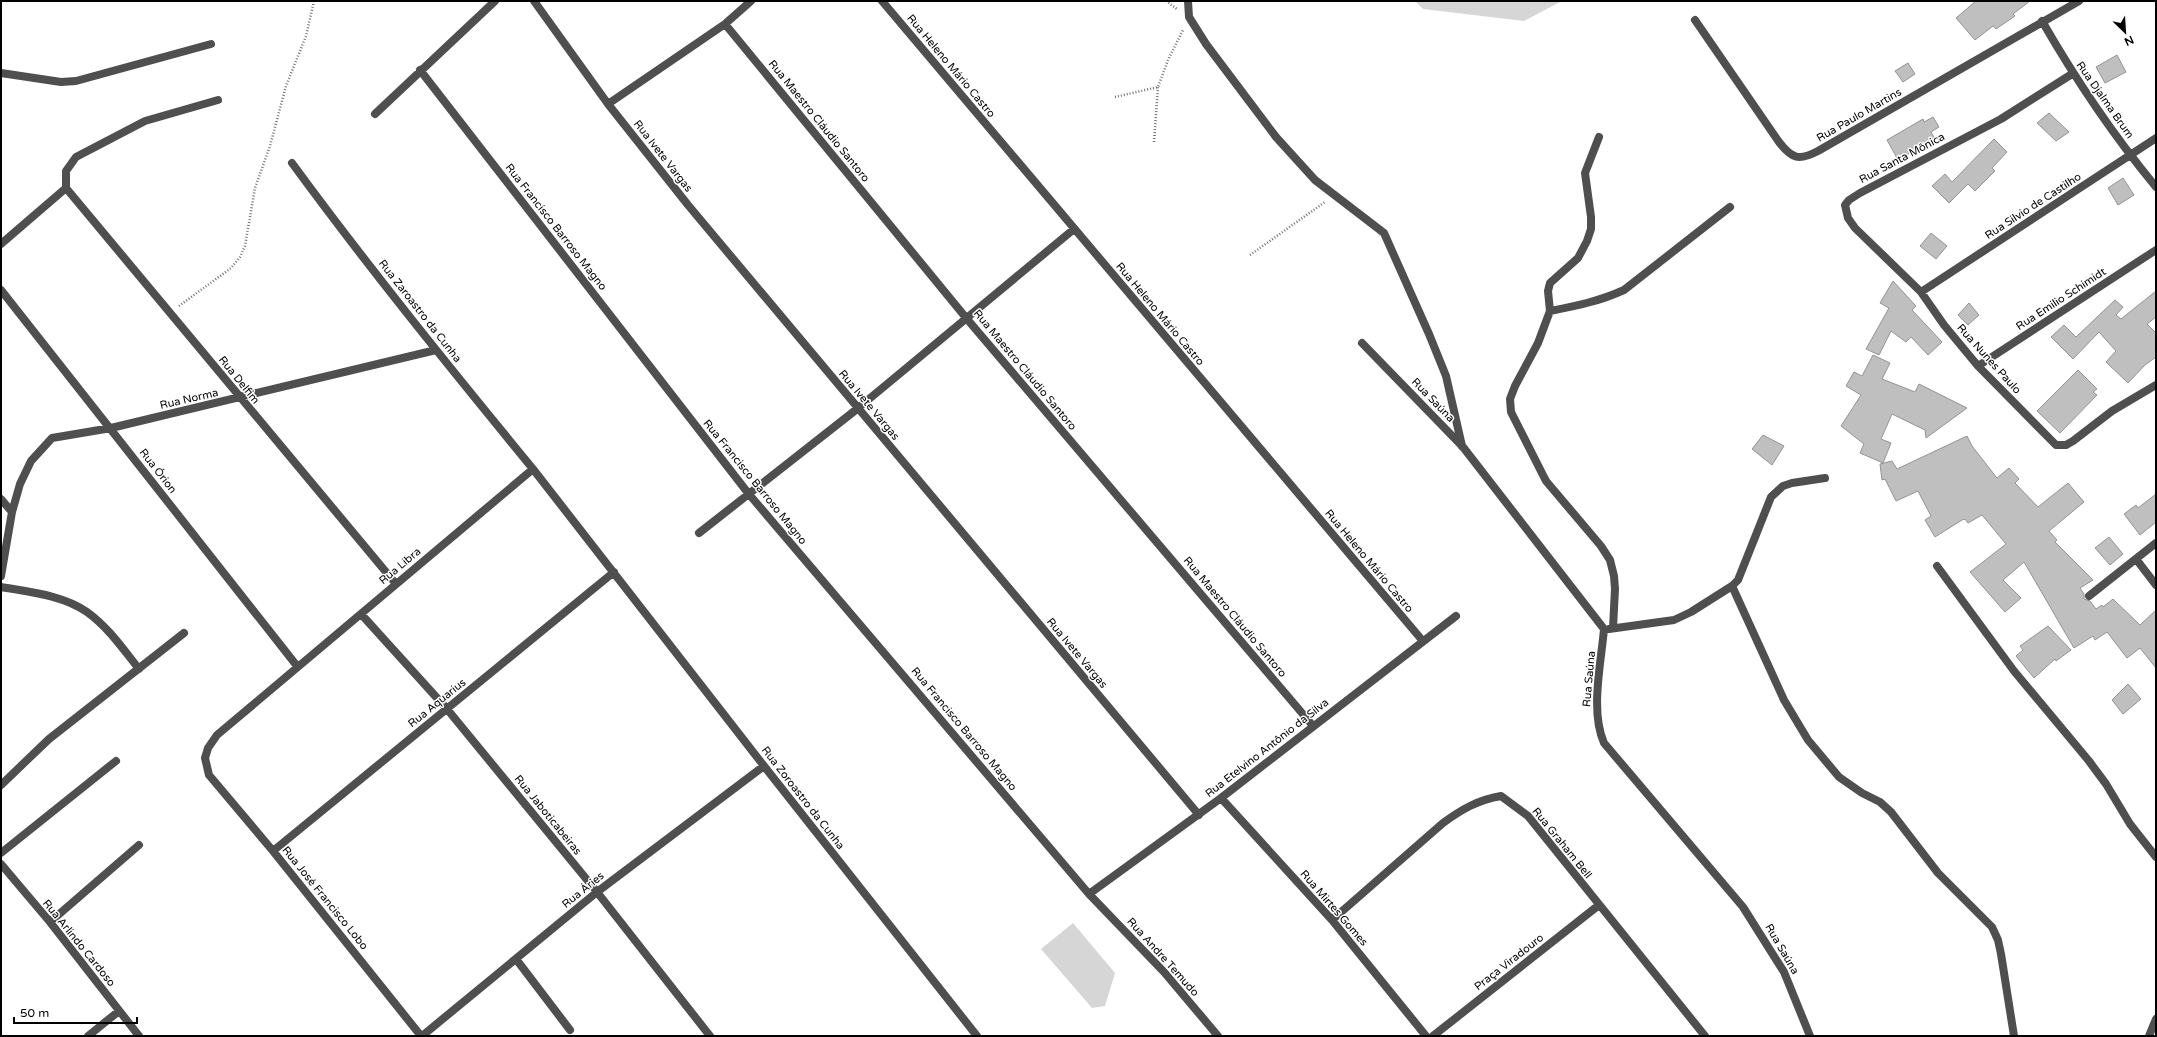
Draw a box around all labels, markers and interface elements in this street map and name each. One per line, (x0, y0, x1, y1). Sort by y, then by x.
street label: Rua Heleno Mário Castro (904, 12, 998, 120)
north arrow (2105, 12, 2145, 52)
text: N (2122, 33, 2136, 48)
street label: Rua Maestro Cláudio Santoro (766, 57, 872, 185)
street label: Rua Djalma Brum (2074, 59, 2136, 141)
street label: Rua Paulo Martins (1814, 85, 1904, 145)
street label: Rua Ivete Vargas (631, 118, 695, 194)
street label: Rua Santa Mônica (1857, 130, 1947, 186)
street label: Rua Francisco Barroso Magno (503, 161, 610, 293)
street label: Rua Silvio de Castilho (1982, 170, 2084, 242)
street label: Rua Zaroastro da Cunha (376, 257, 464, 365)
street label: Rua Heleno Mário Castro (1113, 260, 1207, 368)
street label: Rua Emilio Schimidt (2014, 265, 2108, 333)
street label: Rua Maestro Cláudio Santoro (971, 307, 1079, 433)
street label: Rua Nunes Paulo (1954, 321, 2024, 397)
street label: Rua Delfim (216, 353, 262, 407)
street label: Rua Ivete Vargas (836, 367, 902, 443)
street label: Rua Saúna (1409, 375, 1457, 425)
street label: Rua Norma (159, 386, 219, 412)
street label: Rua Francisco Barroso Magno (701, 417, 810, 547)
street label: Rua Órion (137, 446, 180, 496)
street label: Rua Heleno Mário Castro (1322, 507, 1416, 615)
street label: Rua Libra (377, 545, 423, 587)
street label: Rua Maestro Cláudio Santoro (1181, 554, 1289, 680)
street label: Rua Ivete Vargas (1044, 615, 1110, 691)
street label: Rua Saúna (1580, 651, 1598, 707)
street label: Rua Francisco Barroso Magno (909, 665, 1020, 794)
street label: Rua Aquarius (406, 676, 468, 730)
street label: Rua Etelvino Antônio da Silva (1203, 696, 1331, 800)
street label: Rua Zoroastro da Cunha (759, 744, 847, 852)
street label: Rua Jaboticabeiras (512, 772, 584, 858)
street label: Rua Graham Bell (1529, 805, 1595, 881)
street label: Rua José Francisco Lobo (279, 844, 371, 953)
street label: Rua Mirtes Gomes (1298, 867, 1370, 949)
street label: Rua Áries (559, 868, 607, 911)
street label: Rua Arlindo Cardoso (40, 897, 118, 989)
street label: Rua Andre Temudo (1124, 915, 1202, 999)
street label: Rua Saúna (1762, 921, 1802, 977)
street label: Praça Viradouro (1472, 931, 1546, 993)
scale bar (14, 999, 137, 1025)
text: 50 m (20, 1006, 49, 1020)

